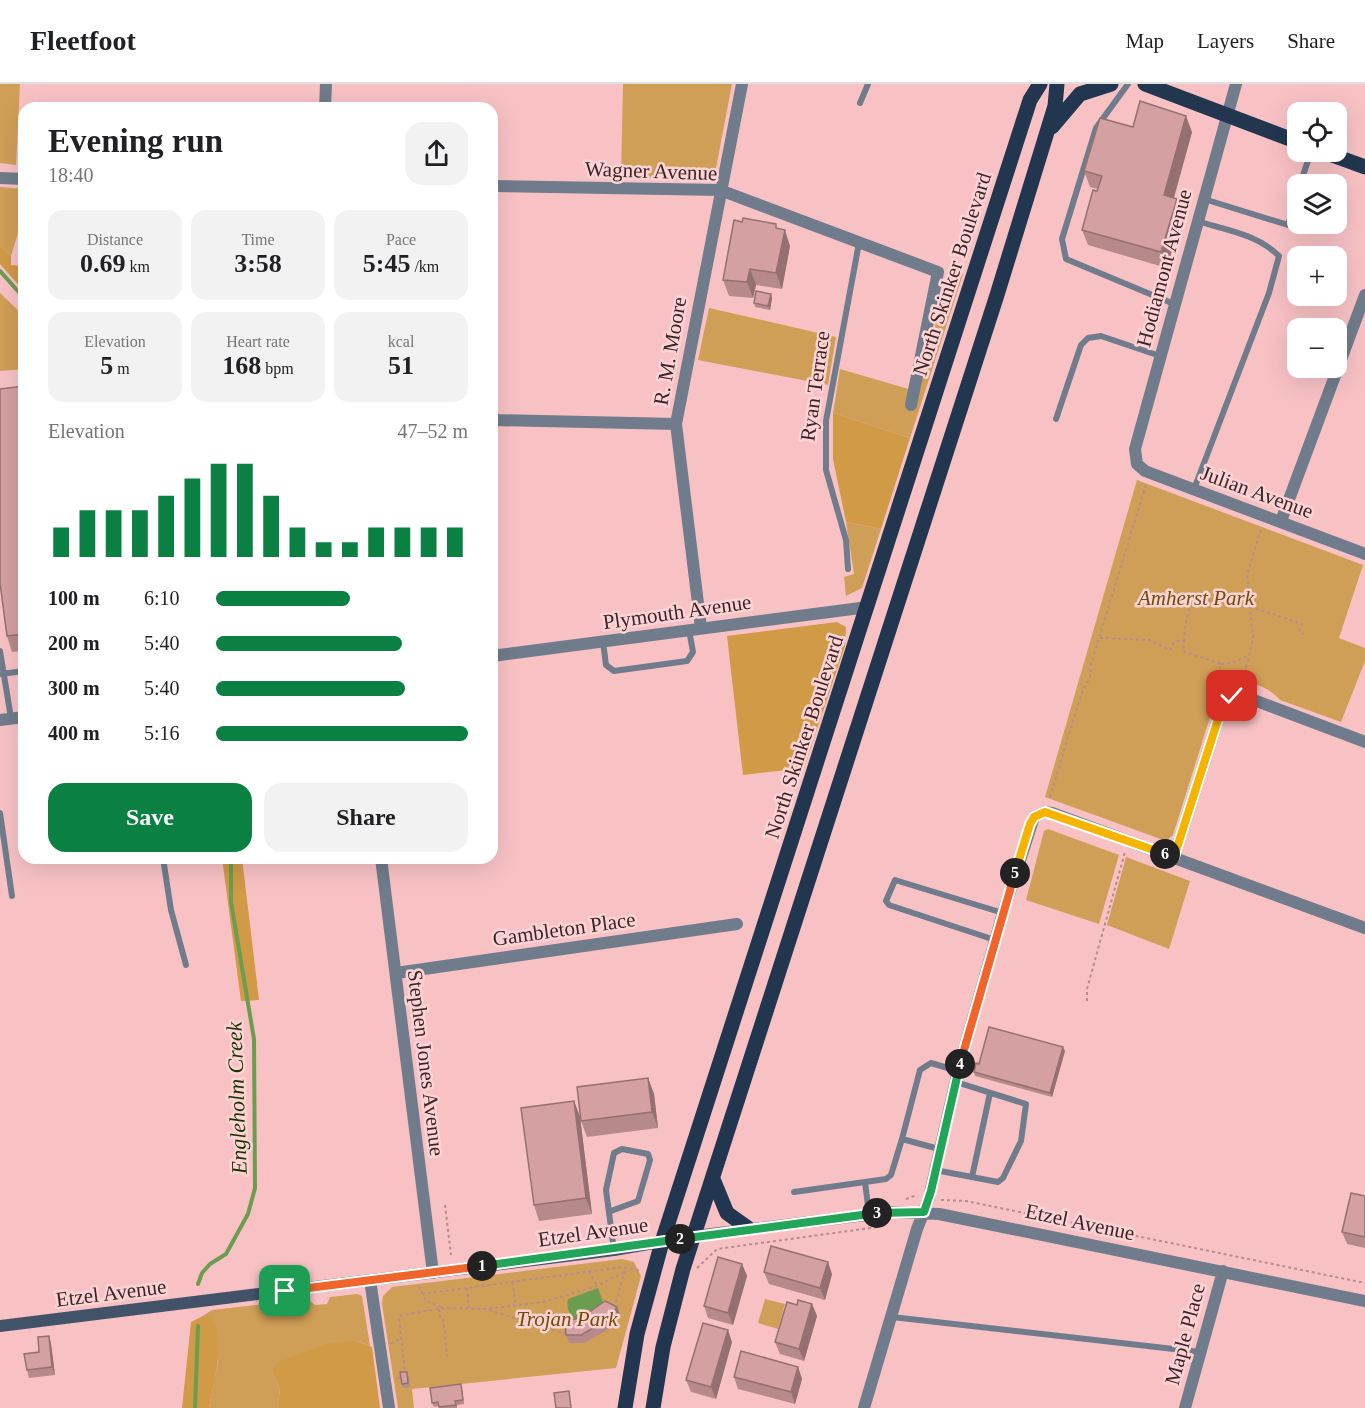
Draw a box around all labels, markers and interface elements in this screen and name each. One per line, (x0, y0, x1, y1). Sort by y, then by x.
text: Fleetfoot (30, 25, 136, 56)
text: Map (1126, 29, 1164, 53)
text: Layers (1197, 29, 1254, 53)
text: Share (1287, 29, 1335, 53)
map controls (1287, 102, 1347, 378)
button: locate (1287, 102, 1347, 162)
button: share (405, 122, 468, 185)
text: Evening run (48, 123, 223, 159)
street label: Wagner Avenue (584, 157, 718, 185)
text: 18:40 (48, 164, 94, 186)
street label: North Skinker Boulevard (908, 169, 996, 379)
button: layers (1287, 174, 1347, 234)
street label: Hodiamont Avenue (1131, 186, 1197, 350)
text: Distance (87, 231, 143, 248)
text: Time (241, 231, 275, 248)
text: Pace (386, 231, 416, 248)
button: + (1287, 246, 1347, 306)
text: 0.69 (80, 249, 126, 278)
text: 3:58 (234, 249, 282, 278)
text: 5:45 (363, 249, 410, 278)
text: km (126, 258, 150, 275)
text: /km (410, 258, 439, 275)
street label: R. M. Moore (649, 295, 691, 407)
button: − (1287, 318, 1347, 378)
street label: Ryan Terrace (795, 329, 835, 443)
text: Elevation (84, 333, 146, 350)
text: Heart rate (226, 333, 290, 350)
text: kcal (388, 333, 414, 350)
text: 5 (100, 351, 113, 380)
text: 168 (222, 351, 261, 380)
text: 51 (388, 351, 414, 380)
text: m (113, 360, 130, 377)
text: bpm (261, 360, 294, 377)
text: Elevation (48, 420, 125, 442)
text: 47–52 m (397, 420, 468, 442)
street label: Julian Avenue (1197, 461, 1317, 523)
park label: Amherst Park (1136, 586, 1255, 610)
text: 100 m (48, 587, 100, 609)
text: 6:10 (144, 587, 180, 609)
street label: Plymouth Avenue (601, 590, 753, 634)
text: 200 m (48, 632, 100, 654)
text: 5:40 (144, 632, 180, 654)
street label: North Skinker Boulevard (760, 632, 848, 842)
pin (1206, 670, 1257, 721)
text: 300 m (48, 677, 100, 699)
text: 5:40 (144, 677, 180, 699)
icon: check (1215, 679, 1248, 712)
text: 400 m (48, 722, 100, 744)
text: 5:16 (144, 722, 180, 744)
button: Save (48, 783, 252, 852)
button: Share (264, 783, 468, 852)
pin: 6 (1150, 839, 1180, 869)
text: 6 (1161, 845, 1169, 862)
pin: 5 (1000, 858, 1030, 888)
text: 5 (1011, 864, 1019, 881)
street label: Gambleton Place (491, 907, 637, 951)
street label: Stephen Jones Avenue (403, 969, 449, 1157)
water label: Engleholm Creek (221, 1020, 252, 1176)
pin: 4 (945, 1049, 975, 1079)
text: 4 (956, 1055, 964, 1072)
pin: 3 (862, 1198, 892, 1228)
street label: Etzel Avenue (1023, 1199, 1137, 1245)
text: 3 (873, 1204, 881, 1221)
street label: Etzel Avenue (536, 1212, 650, 1252)
pin: 2 (665, 1224, 695, 1254)
text: 2 (676, 1230, 684, 1247)
pin: 1 (467, 1251, 497, 1281)
text: 1 (478, 1257, 486, 1274)
pin (259, 1265, 310, 1316)
street label: Etzel Avenue (54, 1274, 168, 1312)
icon: arrive (268, 1274, 301, 1307)
street label: Maple Place (1160, 1280, 1210, 1388)
park label: Trojan Park (516, 1307, 618, 1331)

